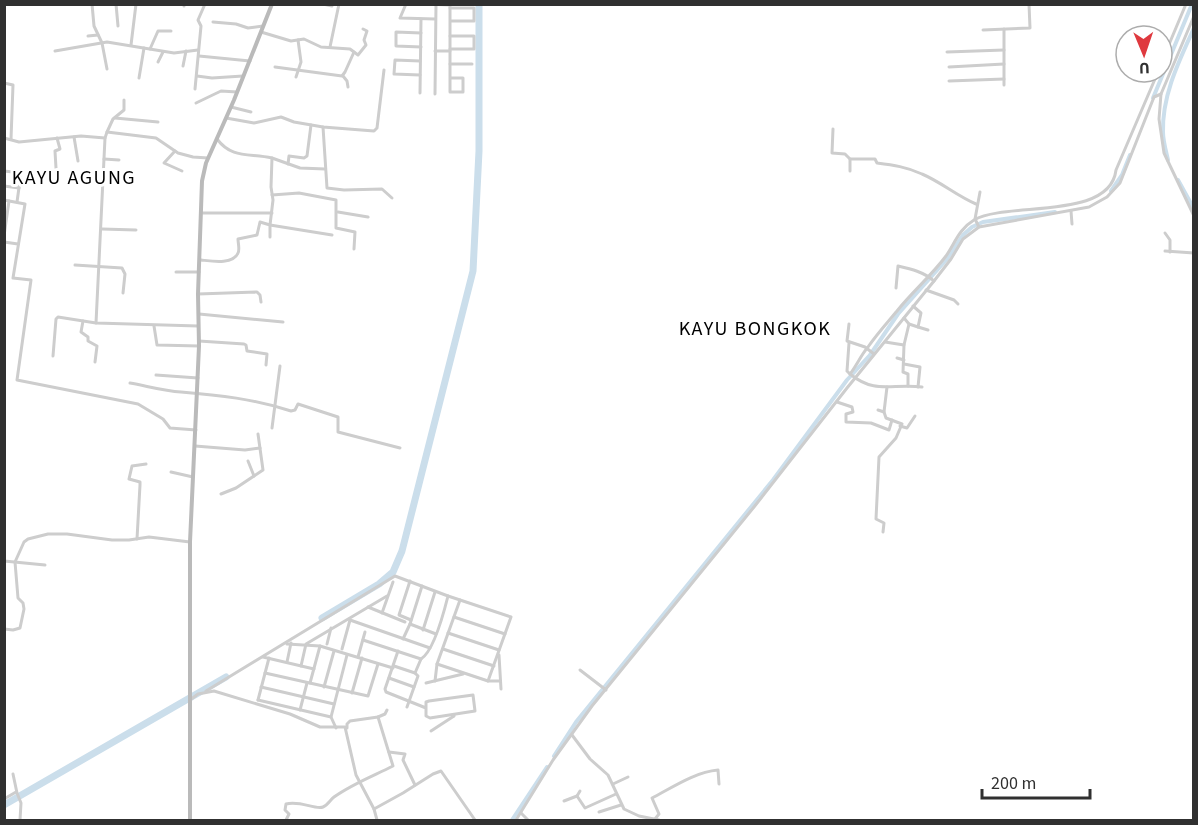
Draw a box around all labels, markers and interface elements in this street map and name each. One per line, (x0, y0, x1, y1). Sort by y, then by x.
north arrow (1114, 24, 1174, 84)
text: U (1139, 57, 1150, 79)
district label: KAYU AGUNG (12, 164, 136, 192)
district label: KAYU BONGKOK (679, 315, 831, 343)
scale bar (982, 762, 1090, 800)
text: 200 m (991, 771, 1036, 796)

